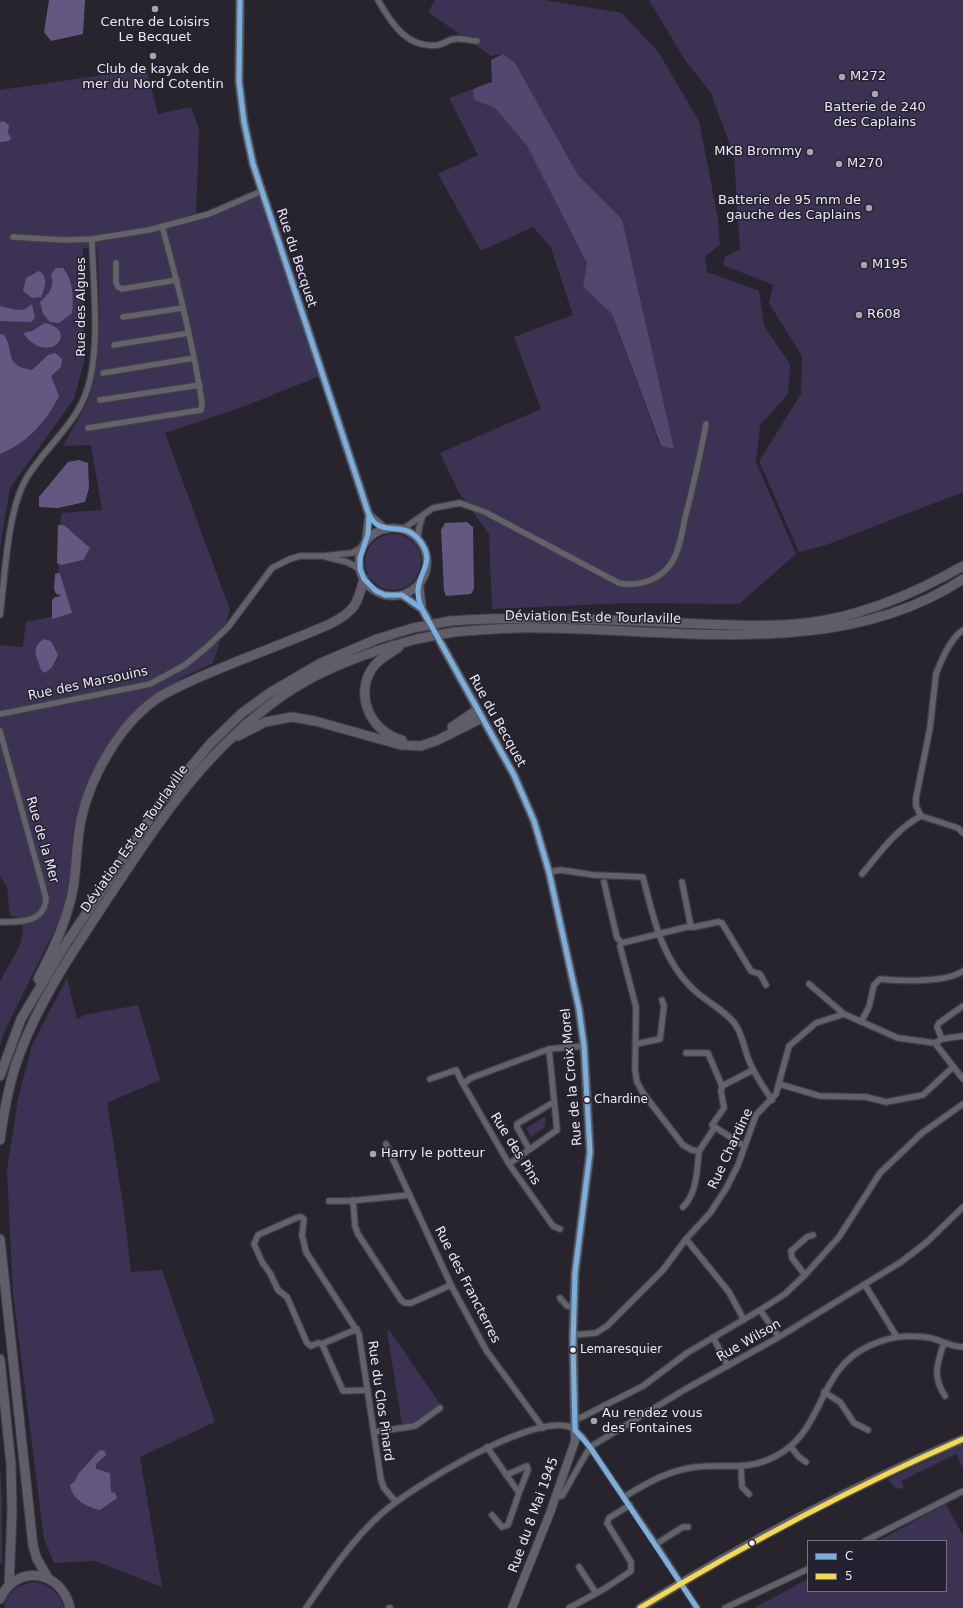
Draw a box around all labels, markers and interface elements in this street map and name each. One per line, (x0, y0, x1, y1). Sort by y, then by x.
marker: Centre de Loisirs Le Becquet (150, 4, 160, 14)
place label: Centre de Loisirs Le Becquet (100, 15, 210, 46)
marker: Club de kayak de mer du Nord Cotentin (148, 51, 158, 61)
place label: Club de kayak de mer du Nord Cotentin (82, 62, 224, 93)
place label: M272 (850, 69, 886, 85)
marker: M272 (837, 72, 847, 82)
marker: Batterie de 240 des Caplains (870, 89, 880, 99)
place label: Batterie de 240 des Caplains (824, 100, 926, 131)
place label: MKB Brommy (714, 144, 802, 160)
marker: MKB Brommy (805, 147, 815, 157)
place label: M270 (847, 156, 883, 172)
marker: M270 (834, 159, 844, 169)
place label: Batterie de 95 mm de gauche des Caplains (718, 193, 861, 224)
marker: Batterie de 95 mm de gauche des Caplains (864, 203, 874, 213)
street label: Rue du Becquet (273, 207, 319, 309)
street label: Rue des Algues (74, 257, 90, 357)
place label: M195 (872, 257, 908, 273)
marker: M195 (859, 260, 869, 270)
place label: R608 (867, 307, 901, 323)
marker: R608 (854, 310, 864, 320)
street label: Déviation Est de Tourlaville (505, 609, 681, 627)
street label: Rue des Marsouins (27, 664, 149, 704)
street label: Rue du Becquet (465, 672, 529, 770)
street label: Déviation Est de Tourlaville (78, 762, 192, 916)
street label: Rue de la Mer (22, 795, 62, 885)
street label: Rue de la Croix Morel (558, 1007, 586, 1147)
place label: Chardine (594, 1093, 648, 1107)
marker: Chardine (582, 1095, 592, 1105)
street label: Rue Chardine (705, 1106, 757, 1192)
street label: Rue des Pins (487, 1110, 543, 1188)
place label: Harry le potteur (381, 1146, 485, 1162)
marker: Harry le potteur (368, 1149, 378, 1159)
street label: Rue des Francterres (431, 1224, 503, 1346)
street label: Rue Wilson (714, 1316, 784, 1366)
street label: Rue du Clos Pinard (364, 1340, 396, 1462)
place label: Lemaresquier (580, 1343, 662, 1357)
marker: Lemaresquier (568, 1345, 578, 1355)
place label: Au rendez vous des Fontaines (602, 1406, 702, 1437)
marker: Au rendez vous des Fontaines (589, 1416, 599, 1426)
street label: Rue du 8 Mai 1945 (506, 1455, 562, 1575)
unlabelled marker (747, 1538, 757, 1548)
legend (807, 1540, 947, 1592)
text: C (845, 1549, 853, 1563)
text: 5 (845, 1569, 853, 1583)

